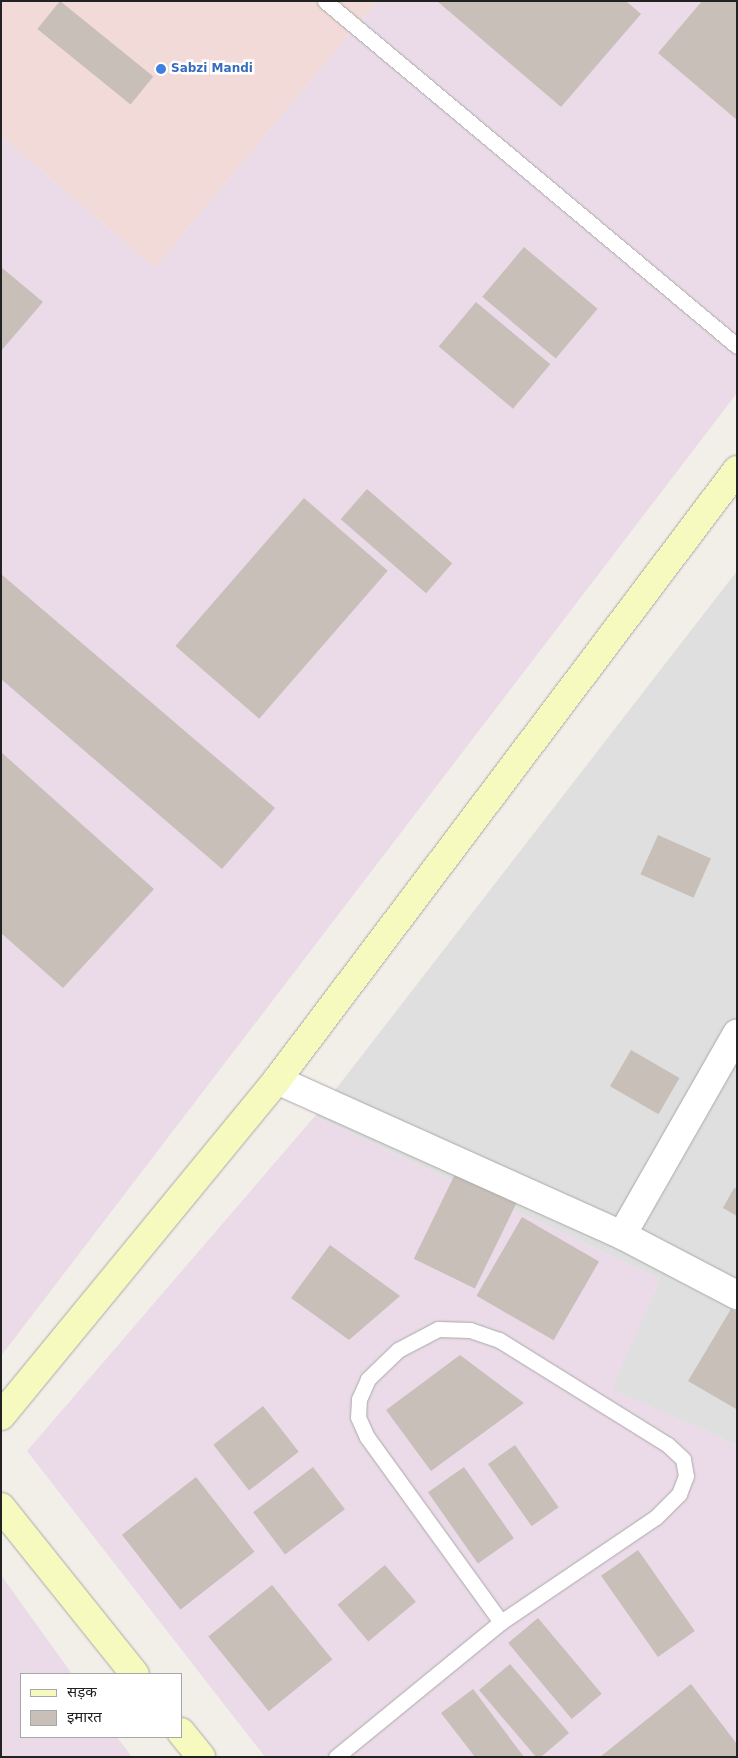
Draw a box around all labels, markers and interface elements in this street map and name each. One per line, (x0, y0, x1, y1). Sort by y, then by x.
place label: Sabzi Mandi (171, 62, 253, 76)
marker: Sabzi Mandi (155, 63, 167, 75)
legend (20, 1673, 182, 1738)
text: सड़क (67, 1683, 97, 1701)
text: इमारत (67, 1708, 102, 1726)

